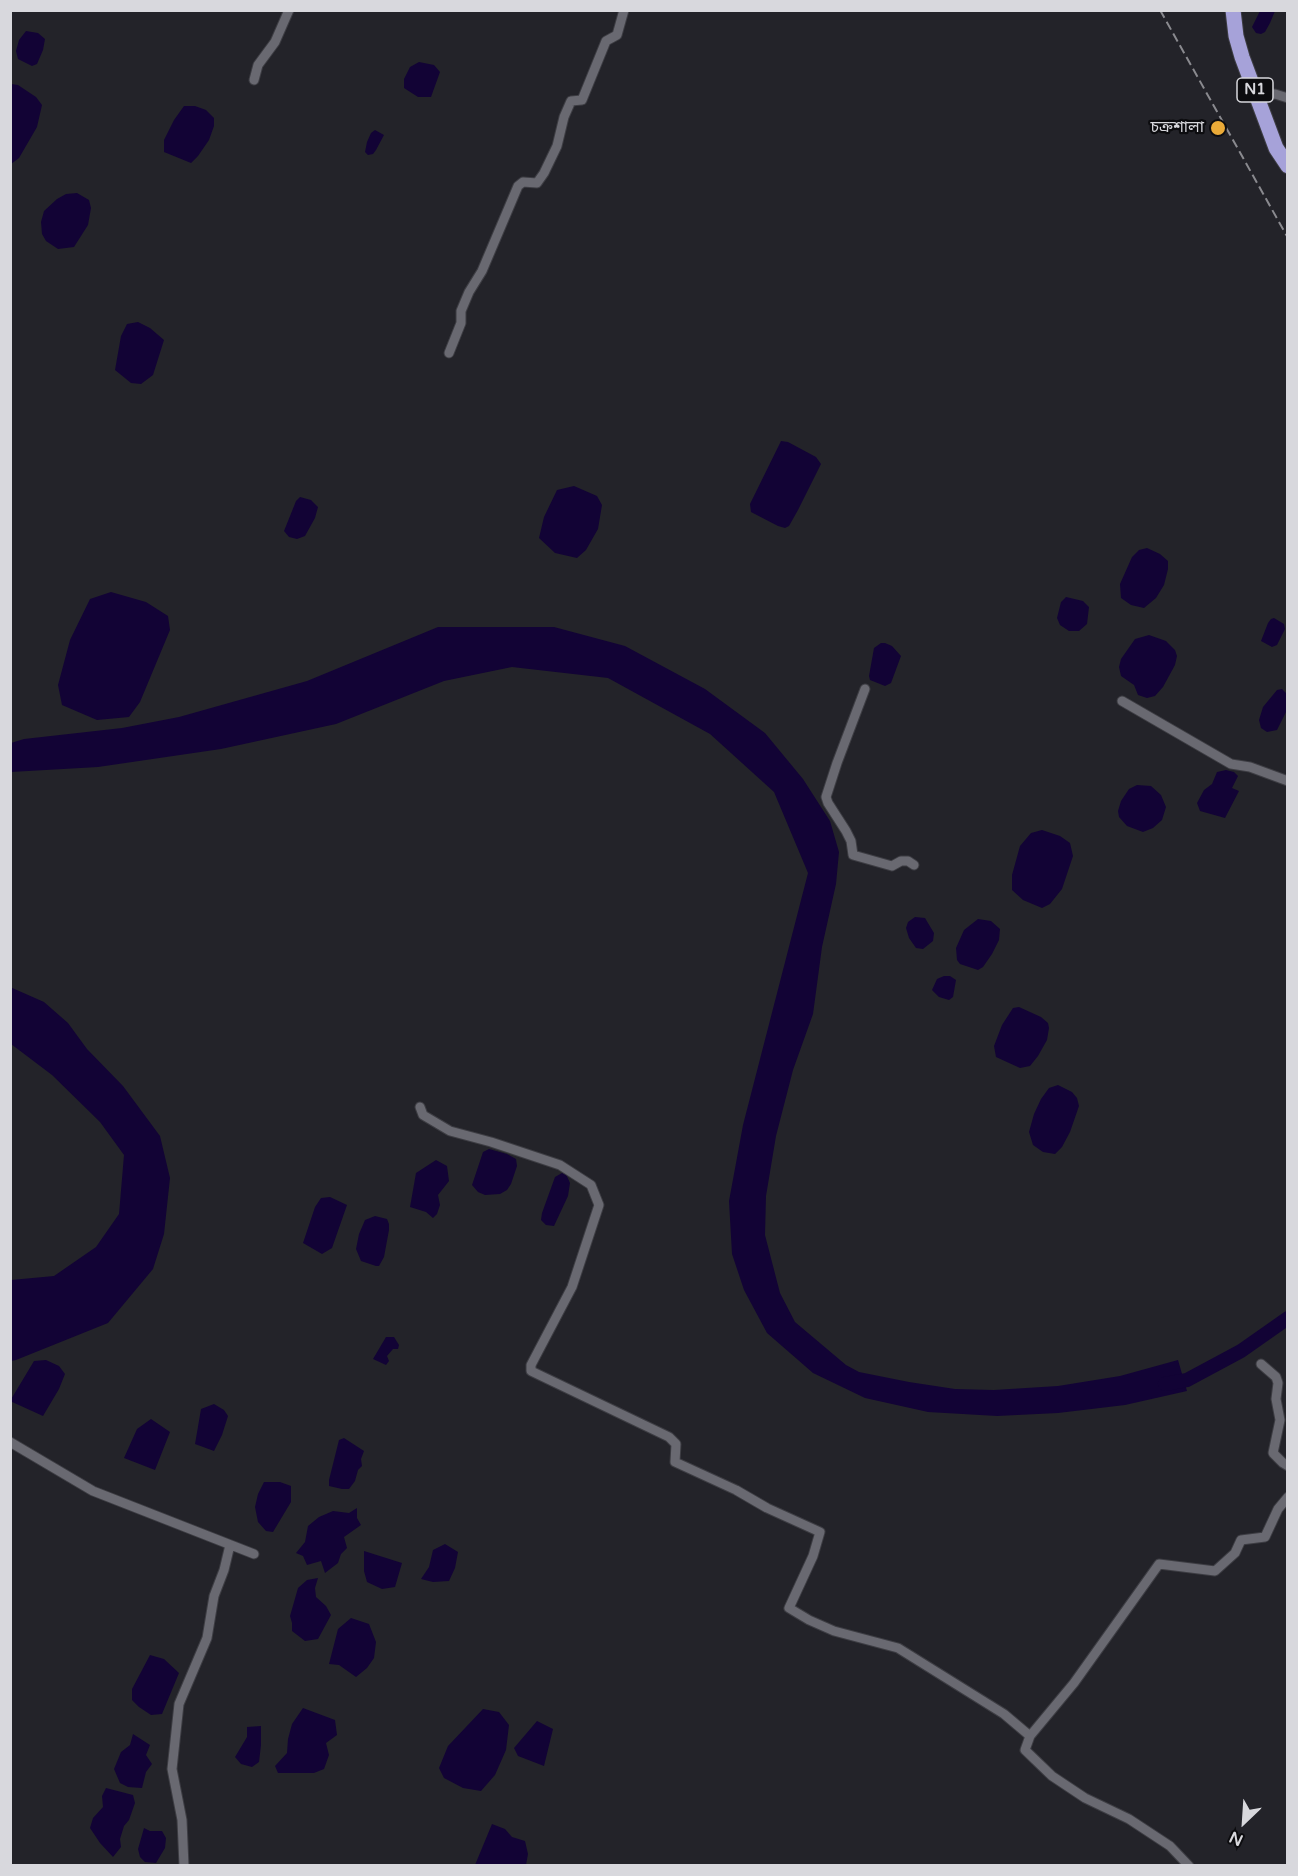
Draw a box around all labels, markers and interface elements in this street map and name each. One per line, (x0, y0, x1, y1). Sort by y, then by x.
road number: N1 (1237, 78, 1273, 102)
place label: চক্রশালা (1150, 118, 1204, 138)
marker: চক্রশালা (1209, 119, 1227, 137)
north arrow (1214, 1792, 1274, 1852)
text: N (1226, 1827, 1246, 1850)

